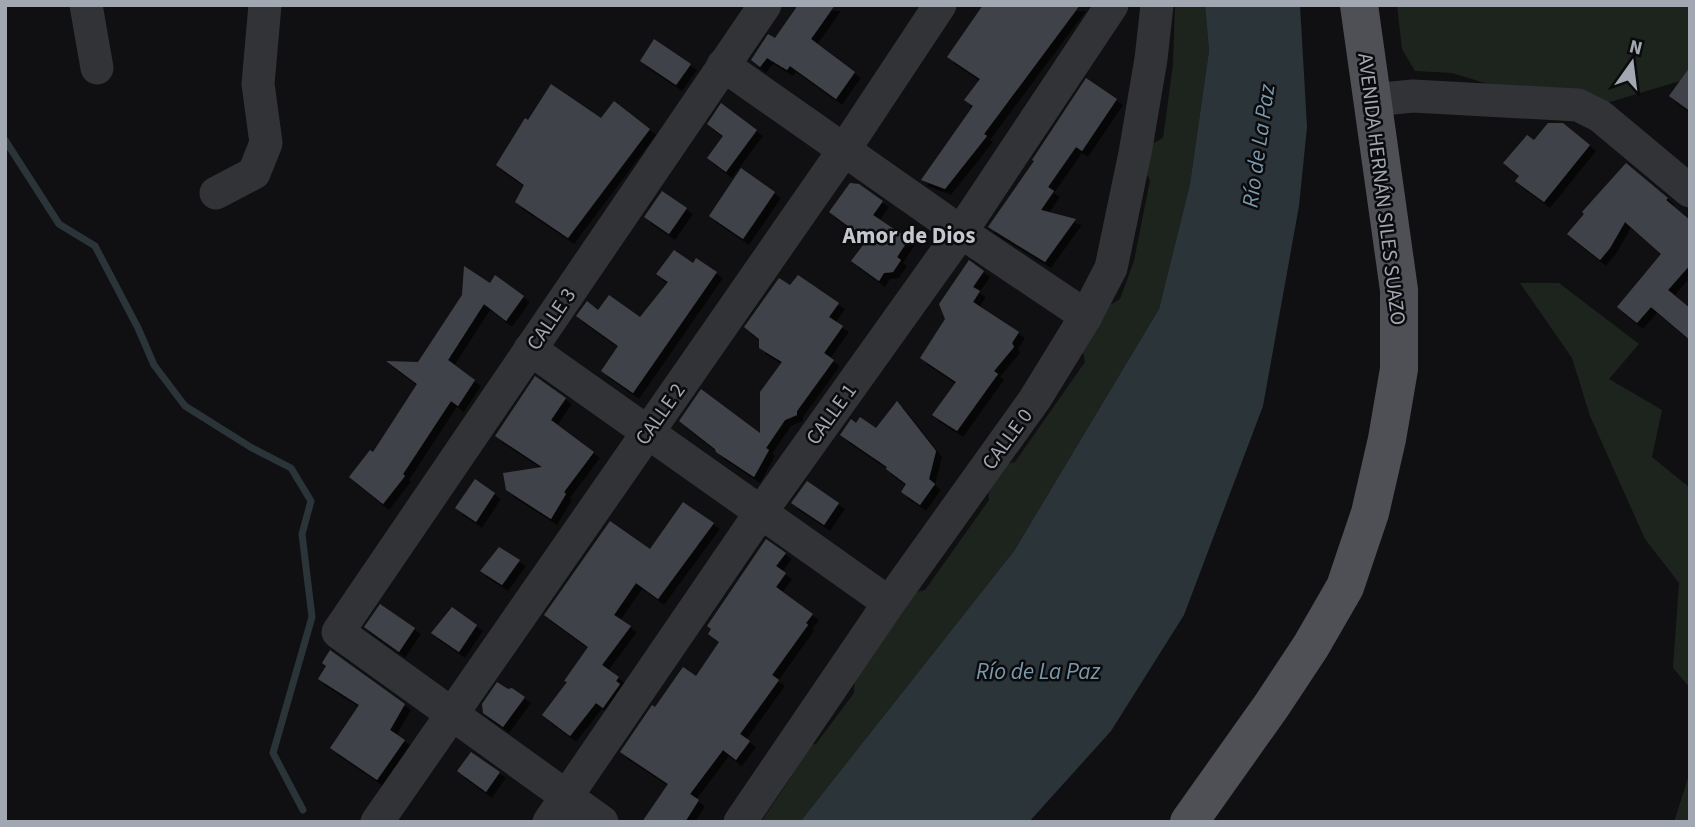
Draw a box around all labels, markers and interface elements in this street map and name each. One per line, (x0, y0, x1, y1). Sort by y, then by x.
north arrow (1597, 28, 1667, 98)
text: N (1626, 33, 1645, 63)
street label: AVENIDA HERNÁN SILES SUAZO (1350, 51, 1414, 327)
water label: Río de La Paz (1234, 82, 1284, 210)
district label: Amor de Dios (842, 219, 975, 252)
street label: CALLE 3 (519, 282, 583, 356)
street label: CALLE 2 (628, 377, 692, 451)
street label: CALLE 1 (798, 377, 864, 451)
street label: CALLE 0 (974, 402, 1040, 476)
water label: Río de La Paz (976, 655, 1100, 688)

